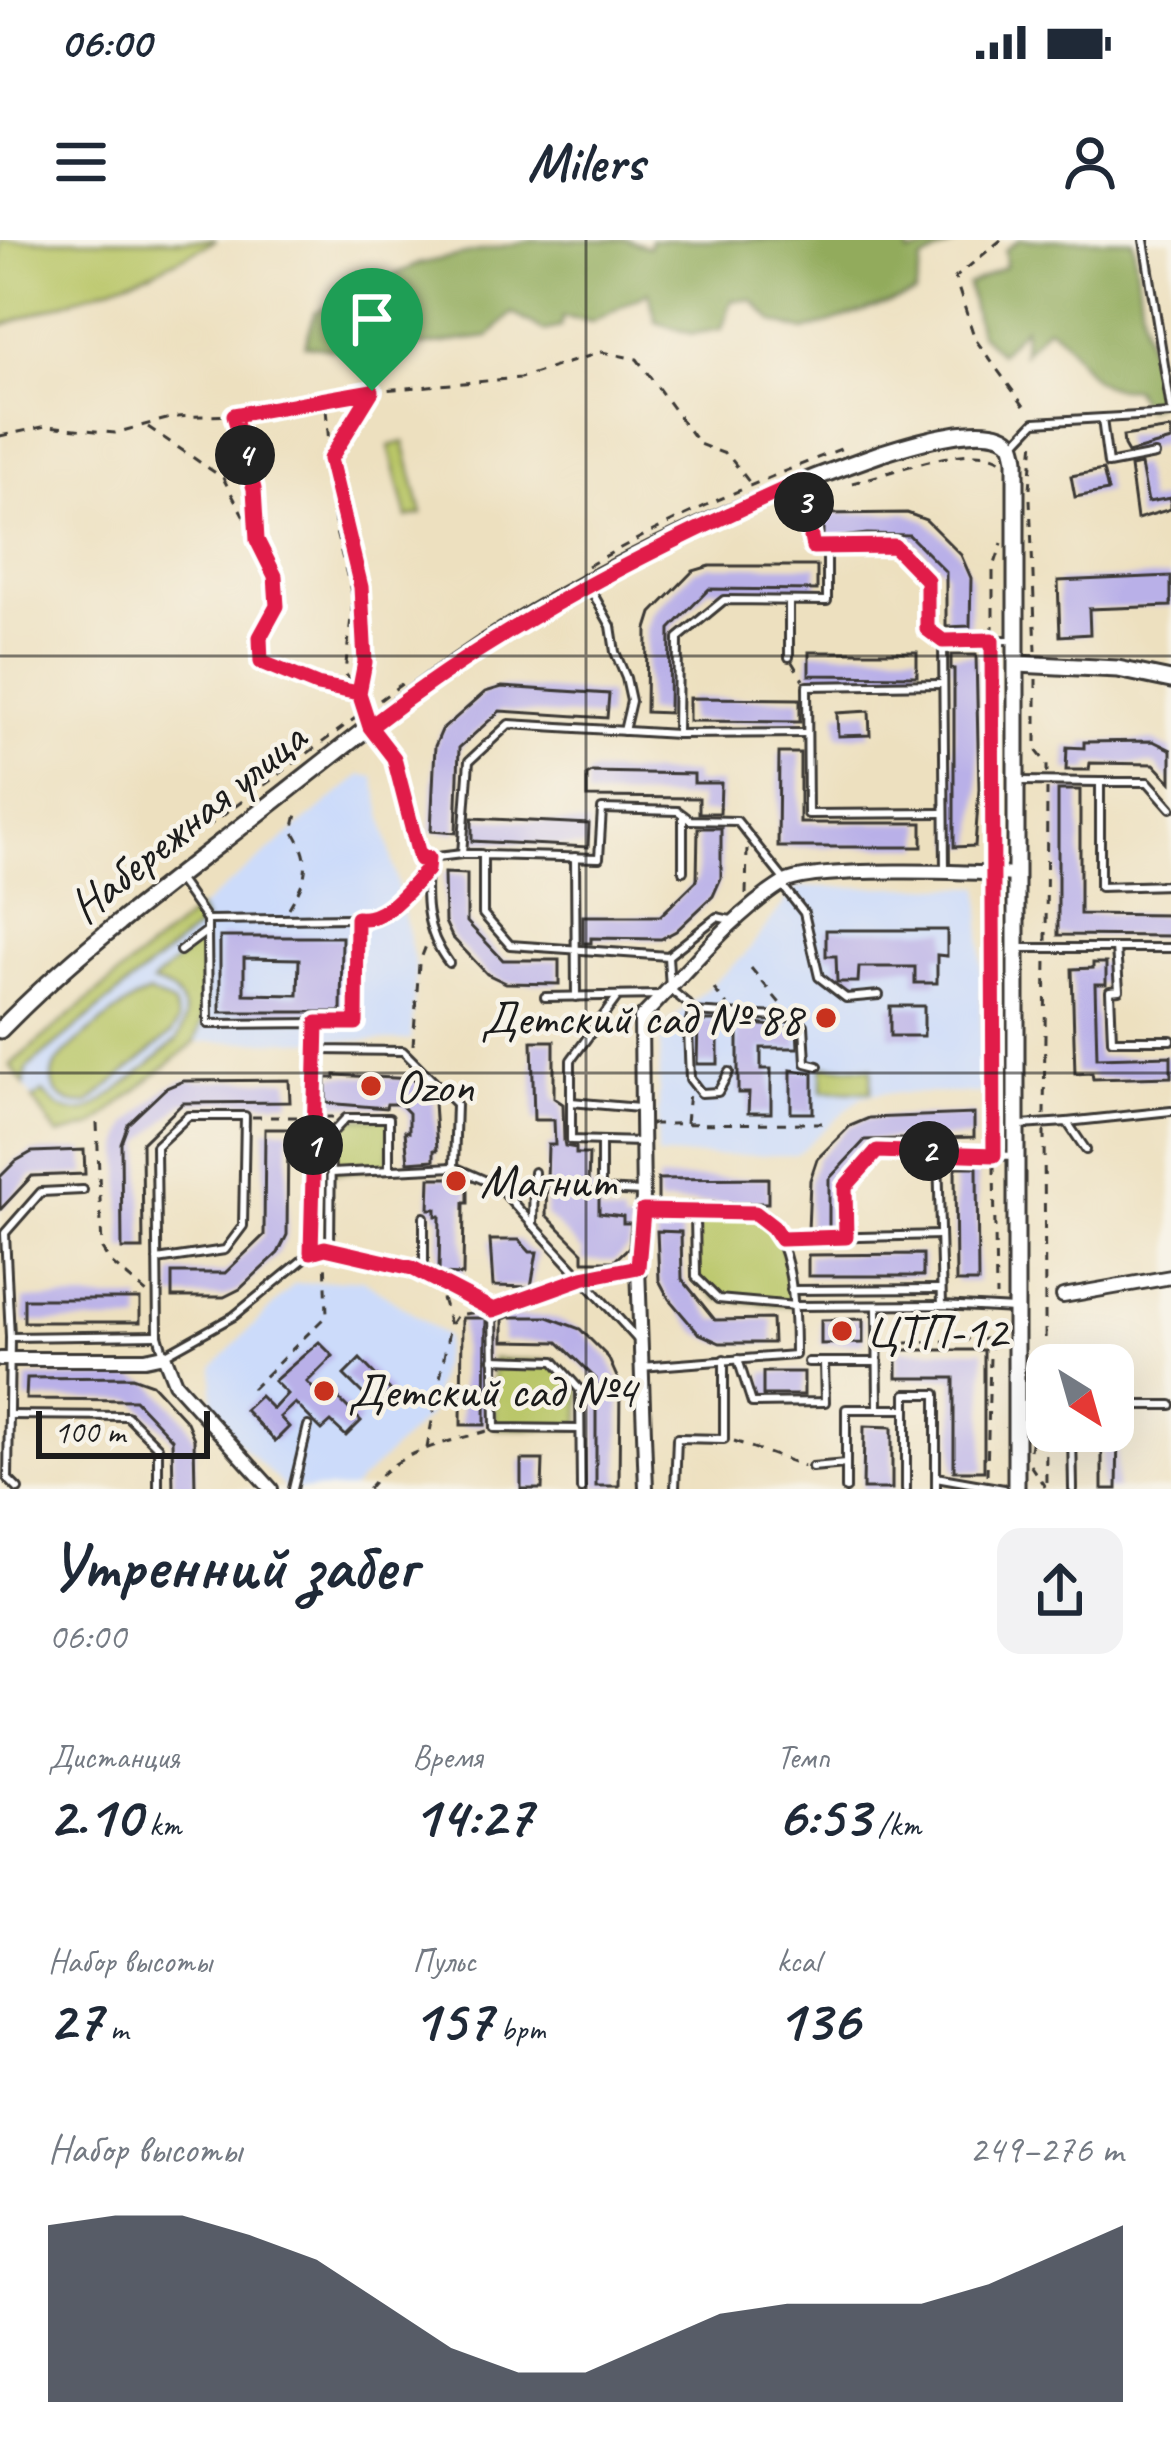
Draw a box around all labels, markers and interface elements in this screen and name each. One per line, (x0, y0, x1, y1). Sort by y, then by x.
text: 06:00 (60, 14, 151, 71)
text: Milers (527, 128, 644, 196)
icon: menu (48, 129, 114, 195)
icon: person (1057, 129, 1123, 195)
pin (321, 268, 423, 391)
icon: arrive (339, 286, 405, 352)
pin: 4 (215, 425, 275, 485)
text: 4 (238, 434, 252, 476)
pin: 3 (774, 472, 834, 532)
text: 3 (797, 481, 811, 523)
street label: Набережная улица (56, 706, 320, 936)
place label: Детский сад № 88 (481, 988, 806, 1048)
marker: Детский сад № 88 (813, 1005, 839, 1031)
place label: Ozon (395, 1056, 474, 1116)
marker: Ozon (358, 1073, 384, 1099)
pin: 1 (283, 1115, 343, 1175)
pin: 2 (899, 1121, 959, 1181)
text: 1 (306, 1124, 320, 1166)
text: 2 (922, 1130, 936, 1172)
place label: Магнит (480, 1151, 618, 1211)
marker: Магнит (443, 1168, 469, 1194)
place label: ЦТП-12 (866, 1301, 1011, 1361)
marker: ЦТП-12 (829, 1318, 855, 1344)
north arrow (1026, 1344, 1134, 1452)
map controls (1026, 1344, 1134, 1452)
place label: Детский сад №4 (348, 1361, 640, 1421)
marker: Детский сад №4 (311, 1378, 337, 1404)
scale bar (36, 1405, 210, 1458)
text: 100 m (54, 1411, 125, 1453)
text: Утренний забег (48, 1525, 416, 1608)
button: share (997, 1528, 1123, 1654)
text: 06:00 (48, 1612, 126, 1661)
text: Дистанция (48, 1736, 180, 1778)
text: Время (412, 1736, 482, 1778)
text: Темп (777, 1736, 830, 1778)
text: 2.10 (48, 1778, 141, 1854)
text: 14:27 (412, 1778, 532, 1854)
text: 6:53 (777, 1778, 870, 1854)
text: km (141, 1804, 181, 1846)
text: /km (870, 1804, 921, 1846)
text: Набор высоты (48, 1940, 212, 1982)
text: Пульс (412, 1940, 476, 1982)
text: kcal (777, 1940, 820, 1982)
text: 27 (48, 1982, 102, 2058)
text: 157 (412, 1982, 492, 2058)
text: 136 (777, 1982, 859, 2058)
text: m (102, 2008, 128, 2050)
text: bpm (492, 2008, 545, 2050)
text: Набор высоты (48, 2125, 242, 2174)
text: 249–276 m (969, 2125, 1123, 2174)

